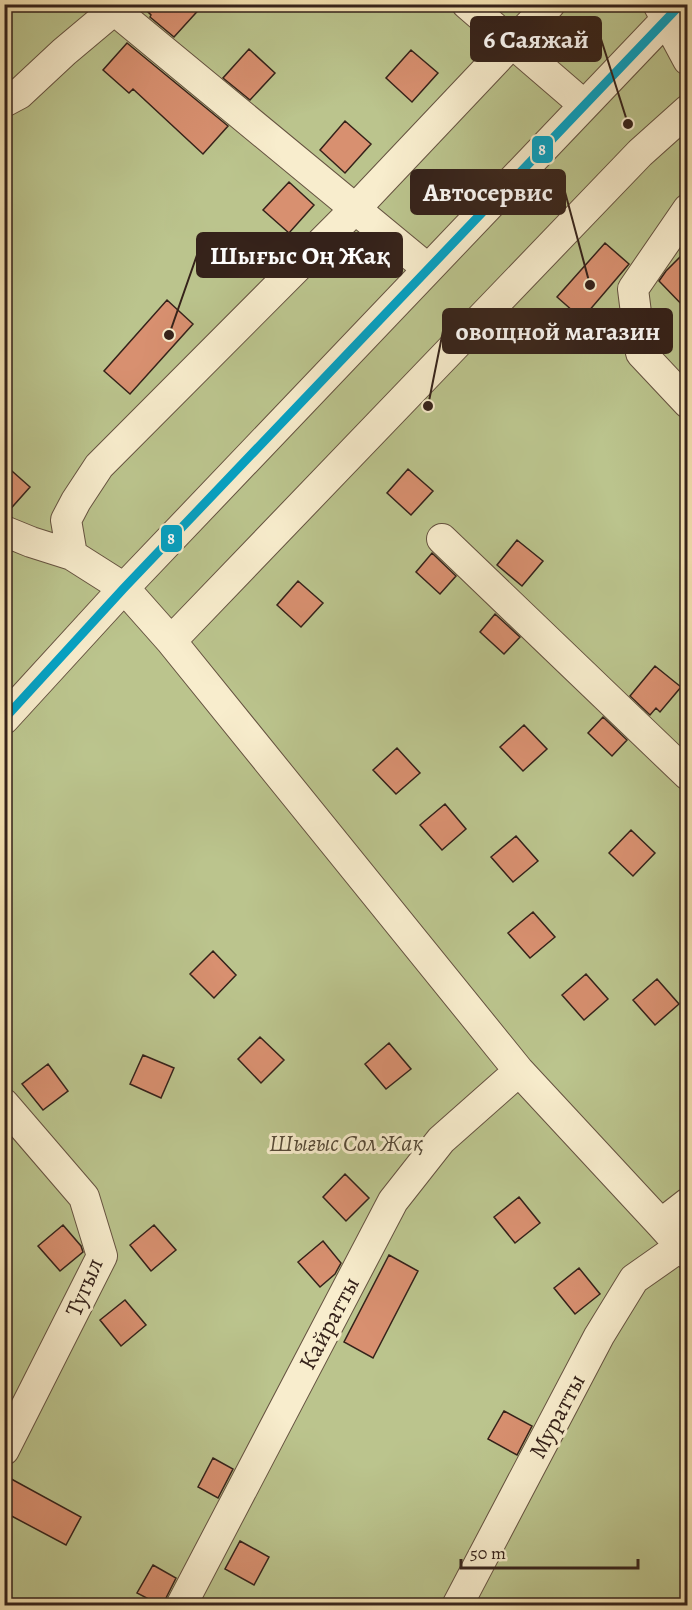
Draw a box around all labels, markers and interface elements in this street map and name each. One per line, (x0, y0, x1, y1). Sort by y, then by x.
callout: 6 Саяжай (471, 17, 601, 61)
text: 6 Саяжай (483, 22, 589, 57)
line badge: 8 (531, 135, 554, 164)
text: 8 (538, 139, 546, 161)
callout: Автосервис (411, 170, 565, 214)
text: Автосервис (422, 175, 553, 210)
callout: Шығыс Оң Жақ (197, 233, 402, 277)
text: Шығыс Оң Жақ (210, 238, 390, 273)
callout: овощной магазин (443, 309, 672, 353)
text: овощной магазин (456, 314, 660, 349)
line badge: 8 (160, 524, 183, 553)
text: 8 (167, 528, 175, 550)
park label: Шығыс Сол Жақ (269, 1127, 423, 1159)
street label: Тугыл (57, 1253, 111, 1321)
street label: Кайратты (291, 1271, 367, 1375)
street label: Муратты (521, 1368, 593, 1464)
scale bar (461, 1532, 638, 1570)
text: 50 m (470, 1541, 506, 1565)

